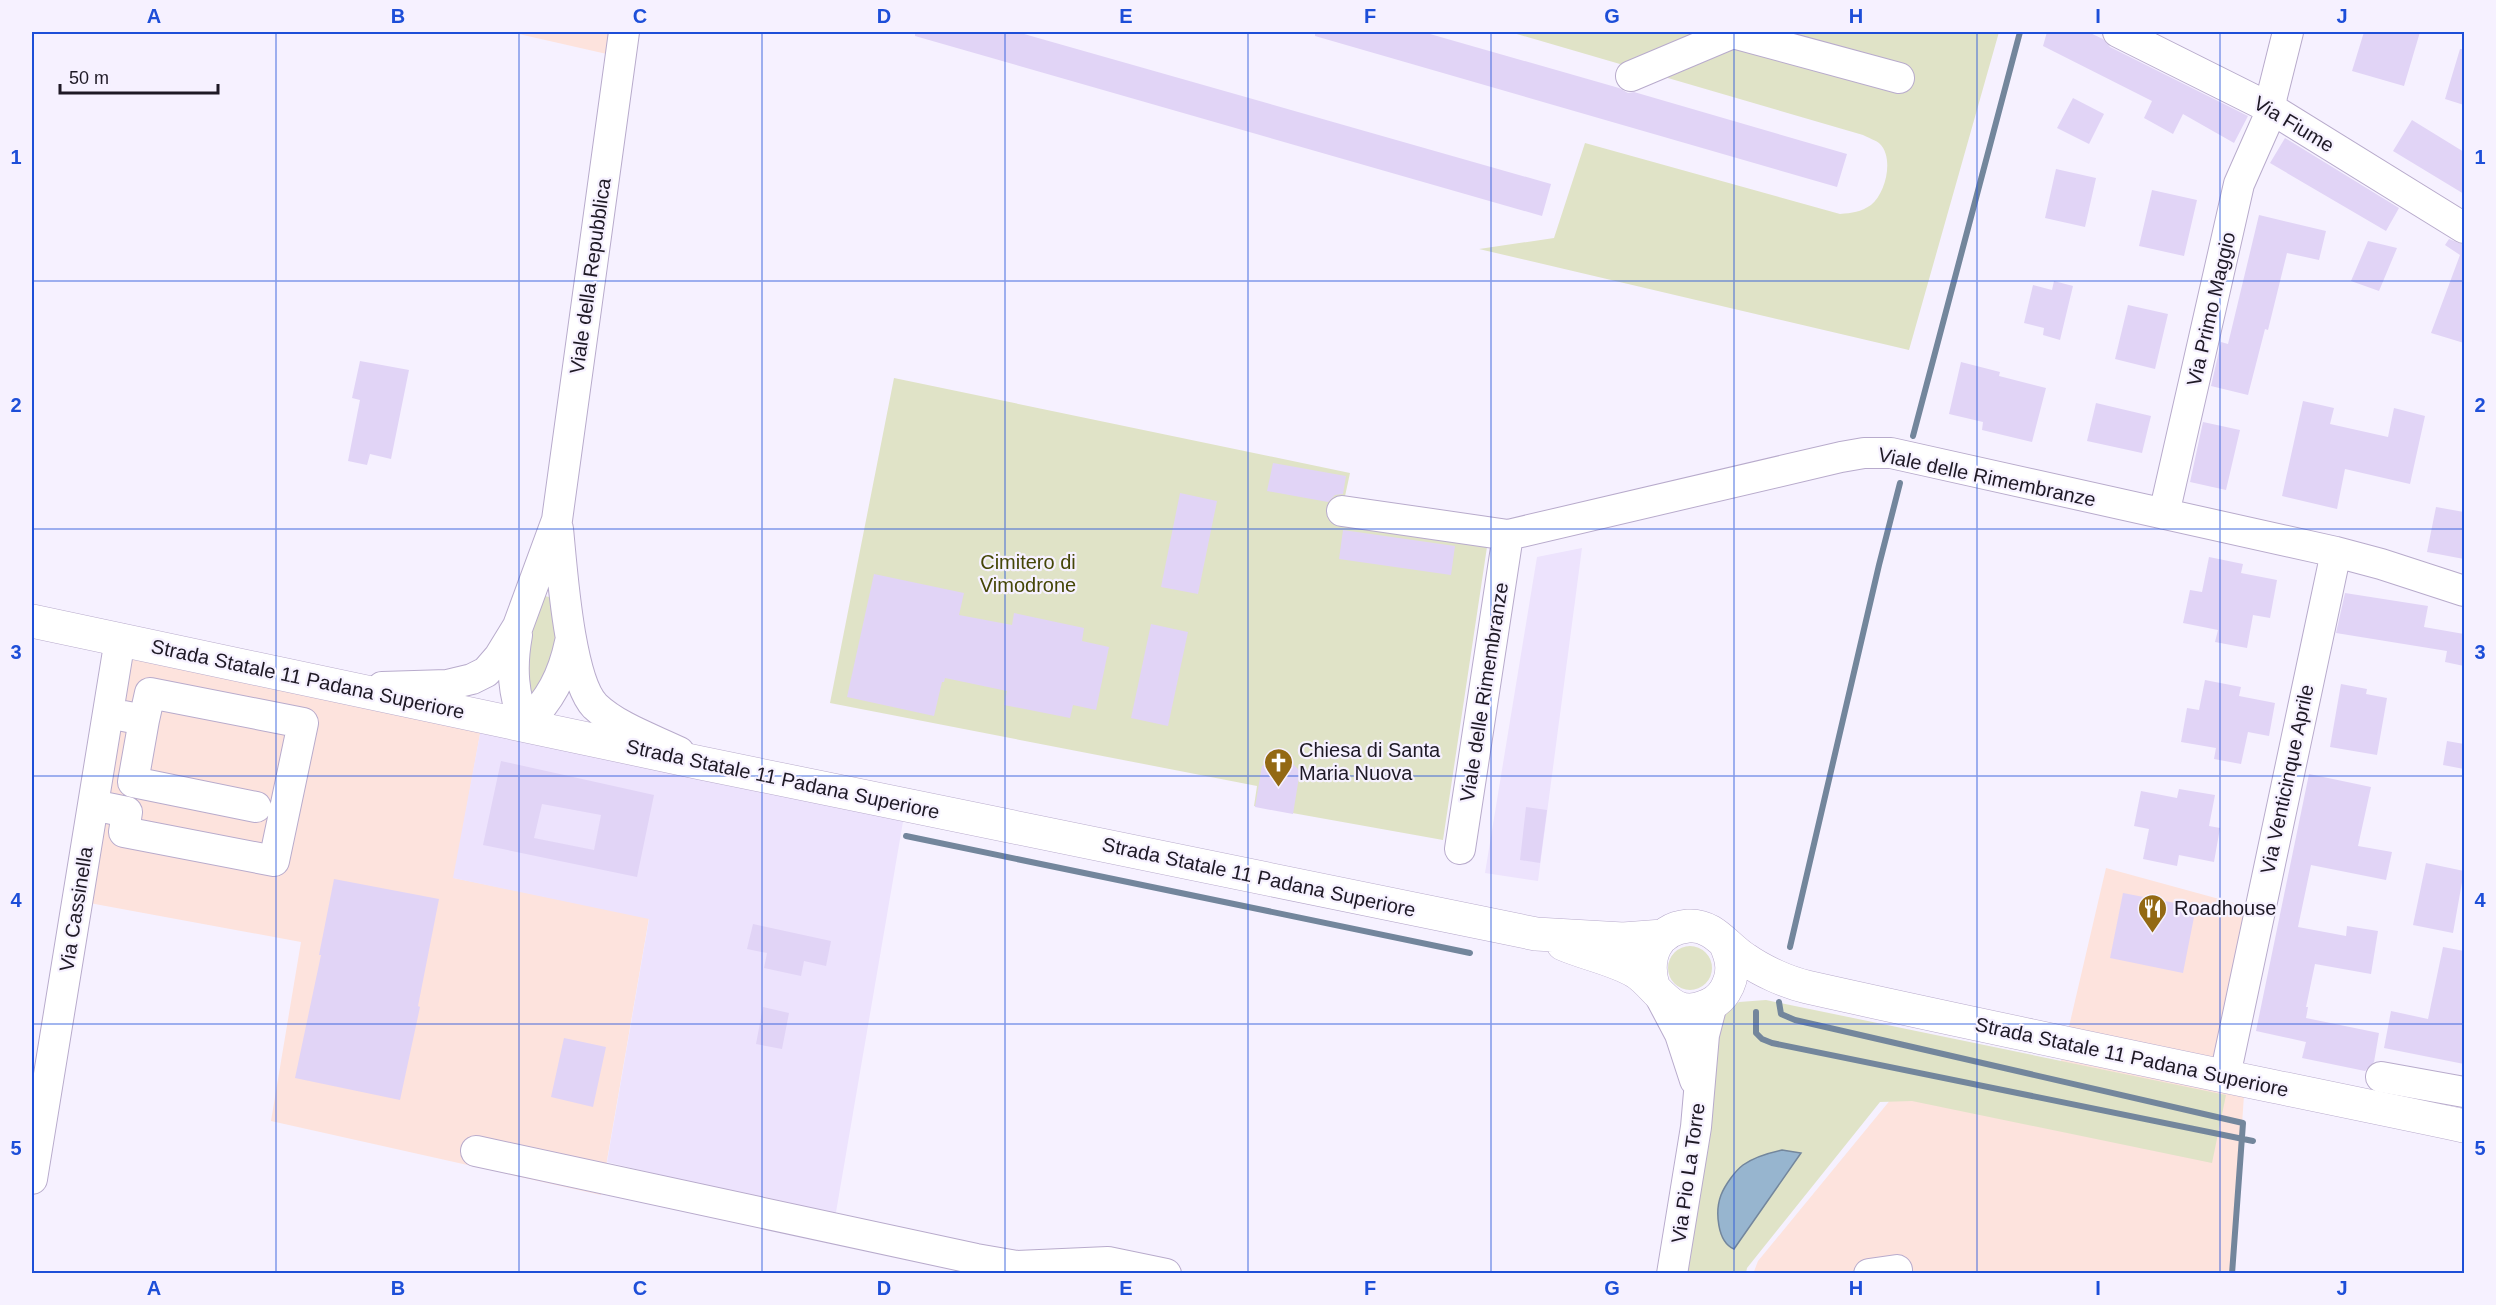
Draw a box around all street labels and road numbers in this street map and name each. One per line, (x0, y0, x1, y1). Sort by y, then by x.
street label: Via Fiume (2250, 91, 2338, 157)
street label: Viale della Repubblica (565, 176, 615, 375)
street label: Via Primo Maggio (2183, 230, 2239, 388)
street label: Viale delle Rimembranze (1876, 443, 2098, 511)
street label: Viale delle Rimembranze (1456, 581, 1512, 803)
street label: Strada Statale 11 Padana Superiore (149, 635, 467, 723)
street label: Via Venticinque Aprile (2256, 682, 2318, 876)
street label: Strada Statale 11 Padana Superiore (624, 735, 942, 823)
street label: Strada Statale 11 Padana Superiore (1100, 833, 1418, 921)
street label: Via Cassinella (55, 844, 97, 973)
street label: Strada Statale 11 Padana Superiore (1973, 1013, 2291, 1101)
street label: Via Pio La Torre (1667, 1101, 1709, 1245)

